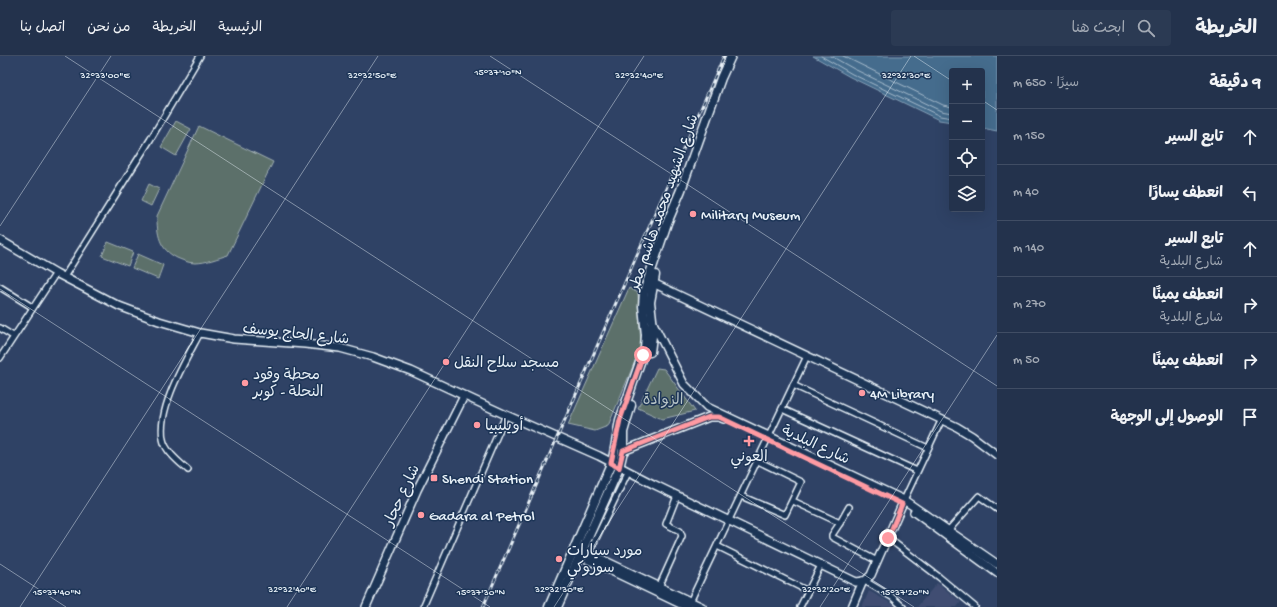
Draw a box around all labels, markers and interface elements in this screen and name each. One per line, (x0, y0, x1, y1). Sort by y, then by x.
search box (891, 10, 1171, 46)
icon: search (1135, 17, 1157, 39)
text: الخريطة (1195, 18, 1257, 41)
text: اتصل بنا (20, 20, 65, 37)
text: من نحن (87, 20, 131, 37)
text: الخريطة (153, 20, 196, 37)
text: الرئيسية (218, 20, 262, 37)
text: ابحث هنا (1071, 20, 1125, 38)
text: 15°37'10"N (473, 67, 522, 79)
map controls (949, 68, 985, 212)
button: + (949, 68, 985, 104)
text: 32°33'00"E (79, 70, 130, 82)
text: 32°32'50"E (347, 70, 397, 82)
text: 32°32'40"E (614, 70, 664, 82)
text: 32°32'30"E (881, 70, 931, 82)
text: 9 دقيقة (1209, 74, 1261, 94)
text: سيرًا · 650 m (1013, 76, 1079, 91)
button: − (949, 104, 985, 140)
street label: شارع الشهيد محمد هاشم مطر (626, 112, 704, 295)
icon: ahead (1239, 126, 1261, 148)
text: 150 m (1013, 129, 1045, 144)
text: تابع السير (1166, 129, 1223, 147)
button: locate (949, 140, 985, 176)
button: layers (949, 176, 985, 212)
icon: left (1239, 182, 1261, 204)
text: 40 m (1013, 185, 1039, 200)
text: انعطف يسارًا (1149, 185, 1223, 203)
place label: Military Museum (701, 207, 801, 225)
marker: Military Museum (688, 209, 698, 219)
text: تابع السير (1166, 231, 1223, 249)
icon: ahead (1239, 238, 1261, 260)
text: 140 m (1013, 241, 1044, 256)
text: شارع البلدية (1160, 255, 1223, 270)
text: انعطف يمينًا (1152, 287, 1223, 305)
icon: right (1239, 294, 1261, 316)
text: 270 m (1013, 297, 1046, 312)
text: شارع البلدية (1160, 311, 1223, 326)
street label: شارع الحاج يوسف (242, 320, 350, 350)
route start (634, 346, 652, 364)
icon: right (1239, 350, 1261, 372)
text: 50 m (1013, 353, 1040, 368)
text: انعطف يمينًا (1152, 353, 1223, 371)
place label: مسجد سلاح النقل (454, 355, 559, 373)
marker: مسجد سلاح النقل (441, 357, 451, 367)
place label: محطة وقود النحلة - كوبر (252, 367, 323, 402)
marker: محطة وقود النحلة - كوبر (240, 378, 250, 388)
place label: 4M Library (870, 386, 935, 404)
marker: 4M Library (857, 388, 867, 398)
park label: الزوادة (643, 392, 683, 410)
icon: arrive (1239, 406, 1261, 428)
text: الوصول إلى الوجهة (1110, 409, 1223, 427)
place label: أويليبيا (485, 416, 524, 436)
marker: أويليبيا (472, 420, 482, 430)
street label: شارع البلدية (778, 422, 852, 469)
marker: العوني (744, 436, 754, 446)
place label: العوني (730, 449, 768, 469)
street label: شارع حجار (380, 462, 425, 530)
place label: Shendi Station (442, 471, 533, 489)
marker: Shendi Station (429, 473, 439, 483)
place label: Gadara al Petrol (429, 508, 535, 526)
marker: Gadara al Petrol (416, 510, 426, 520)
route end (879, 529, 897, 547)
place label: مورد سيارات سوزوكي (567, 543, 642, 580)
marker: مورد سيارات سوزوكي (554, 554, 564, 564)
text: 32°32'40"E (267, 584, 317, 596)
text: 32°32'30"E (534, 584, 584, 596)
text: 32°32'20"E (801, 584, 851, 596)
text: 15°37'40"N (32, 587, 81, 599)
text: 15°37'30"N (456, 587, 506, 599)
text: 15°37'20"N (880, 587, 929, 599)

